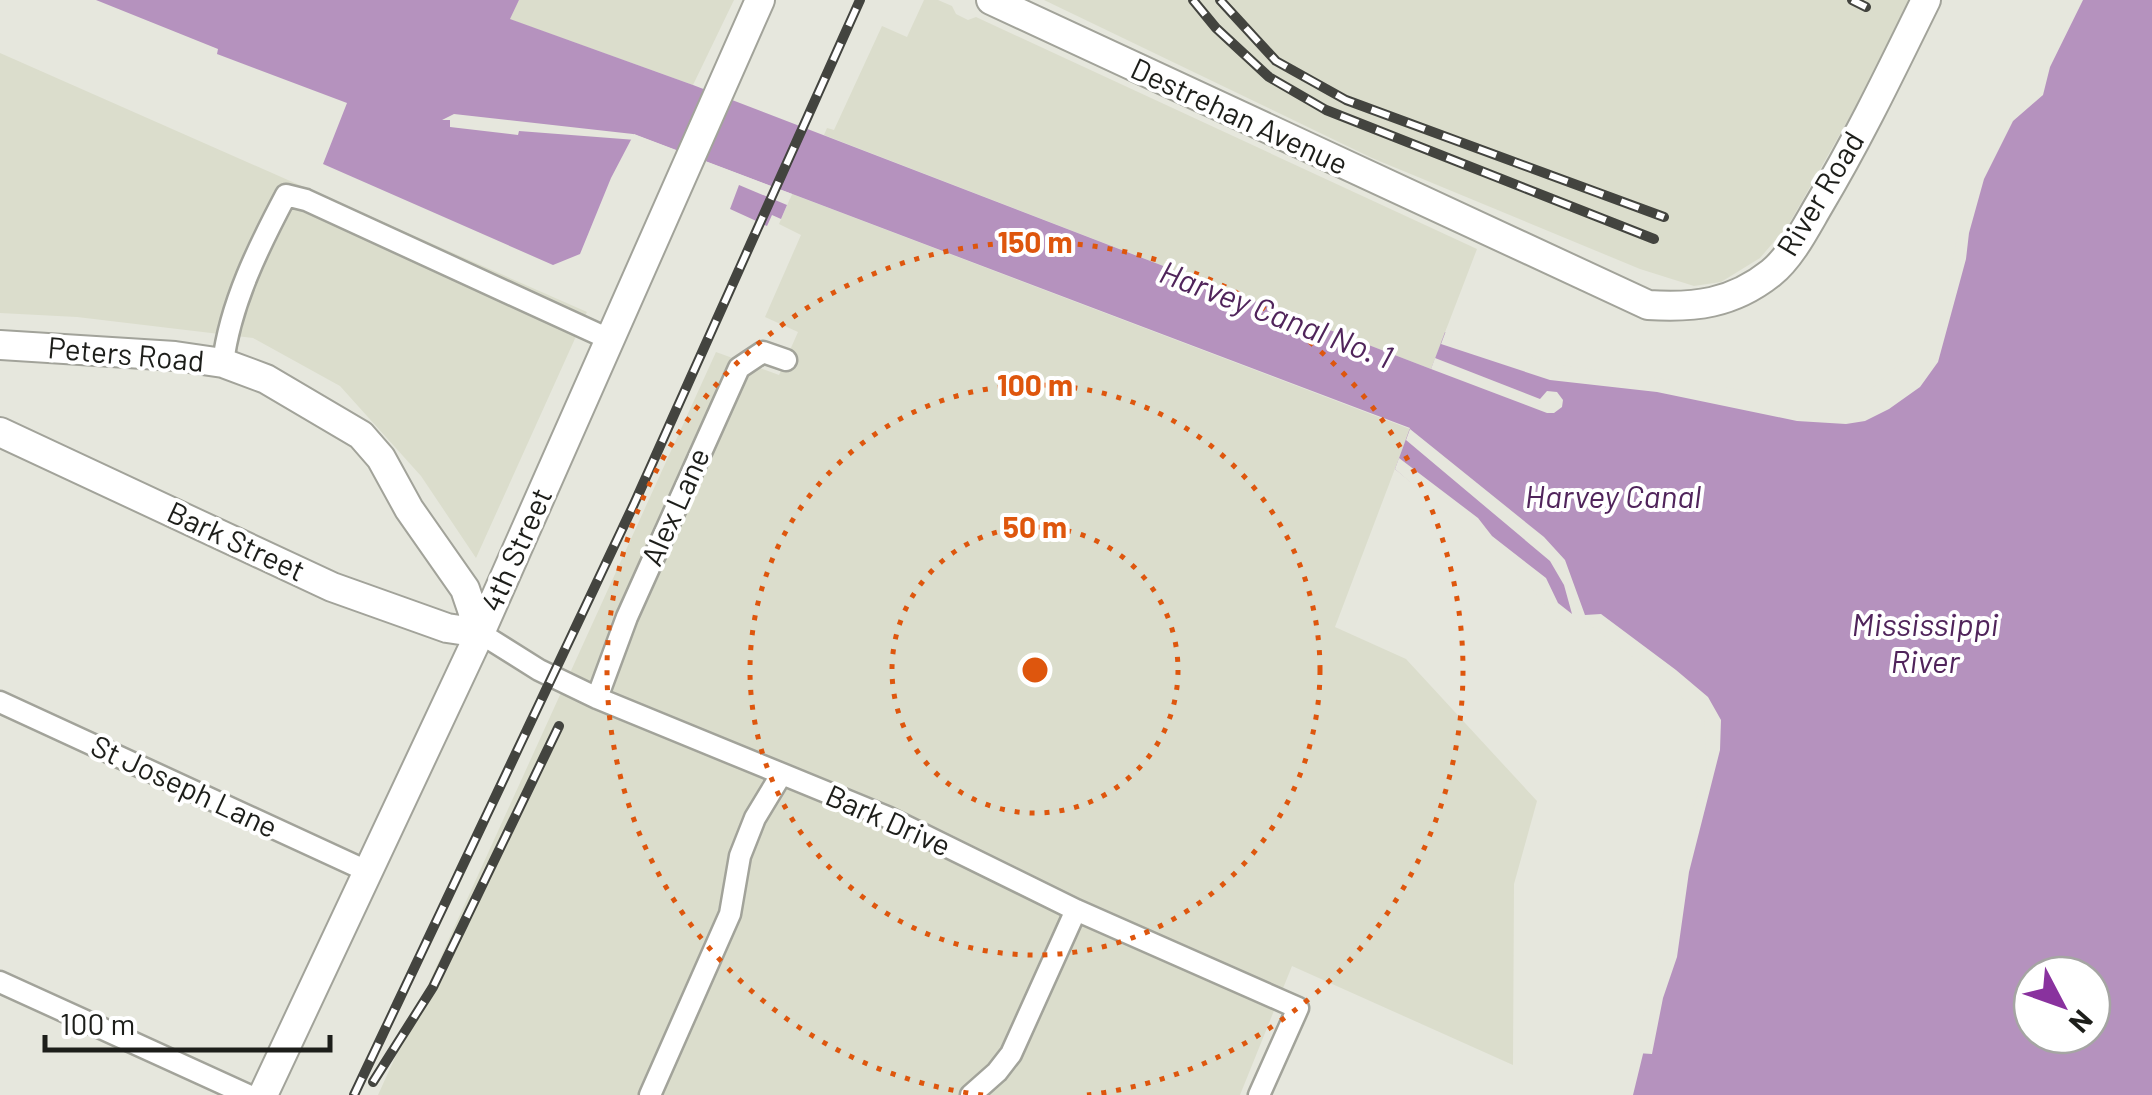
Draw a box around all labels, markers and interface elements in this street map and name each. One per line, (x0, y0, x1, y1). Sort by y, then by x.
street label: Destrehan Avenue (1126, 49, 1354, 181)
street label: River Road (1768, 124, 1871, 262)
text: 150 m (998, 223, 1072, 259)
water label: Harvey Canal No. 1 (1155, 251, 1398, 375)
street label: Peters Road (46, 328, 206, 378)
text: 100 m (997, 366, 1073, 402)
street label: Alex Lane (632, 442, 716, 571)
water label: Harvey Canal (1525, 476, 1701, 514)
street label: 4th Street (472, 482, 558, 617)
street label: Bark Street (162, 493, 311, 588)
text: 50 m (1003, 508, 1067, 544)
water label: Mississippi River (1851, 604, 1999, 679)
centre of rings (1017, 652, 1053, 688)
street label: St Joseph Lane (86, 726, 284, 844)
street label: Bark Drive (821, 776, 957, 863)
north arrow (2012, 955, 2112, 1055)
scale bar (45, 990, 330, 1052)
text: N (2063, 1004, 2101, 1040)
text: 100 m (60, 1005, 135, 1041)

